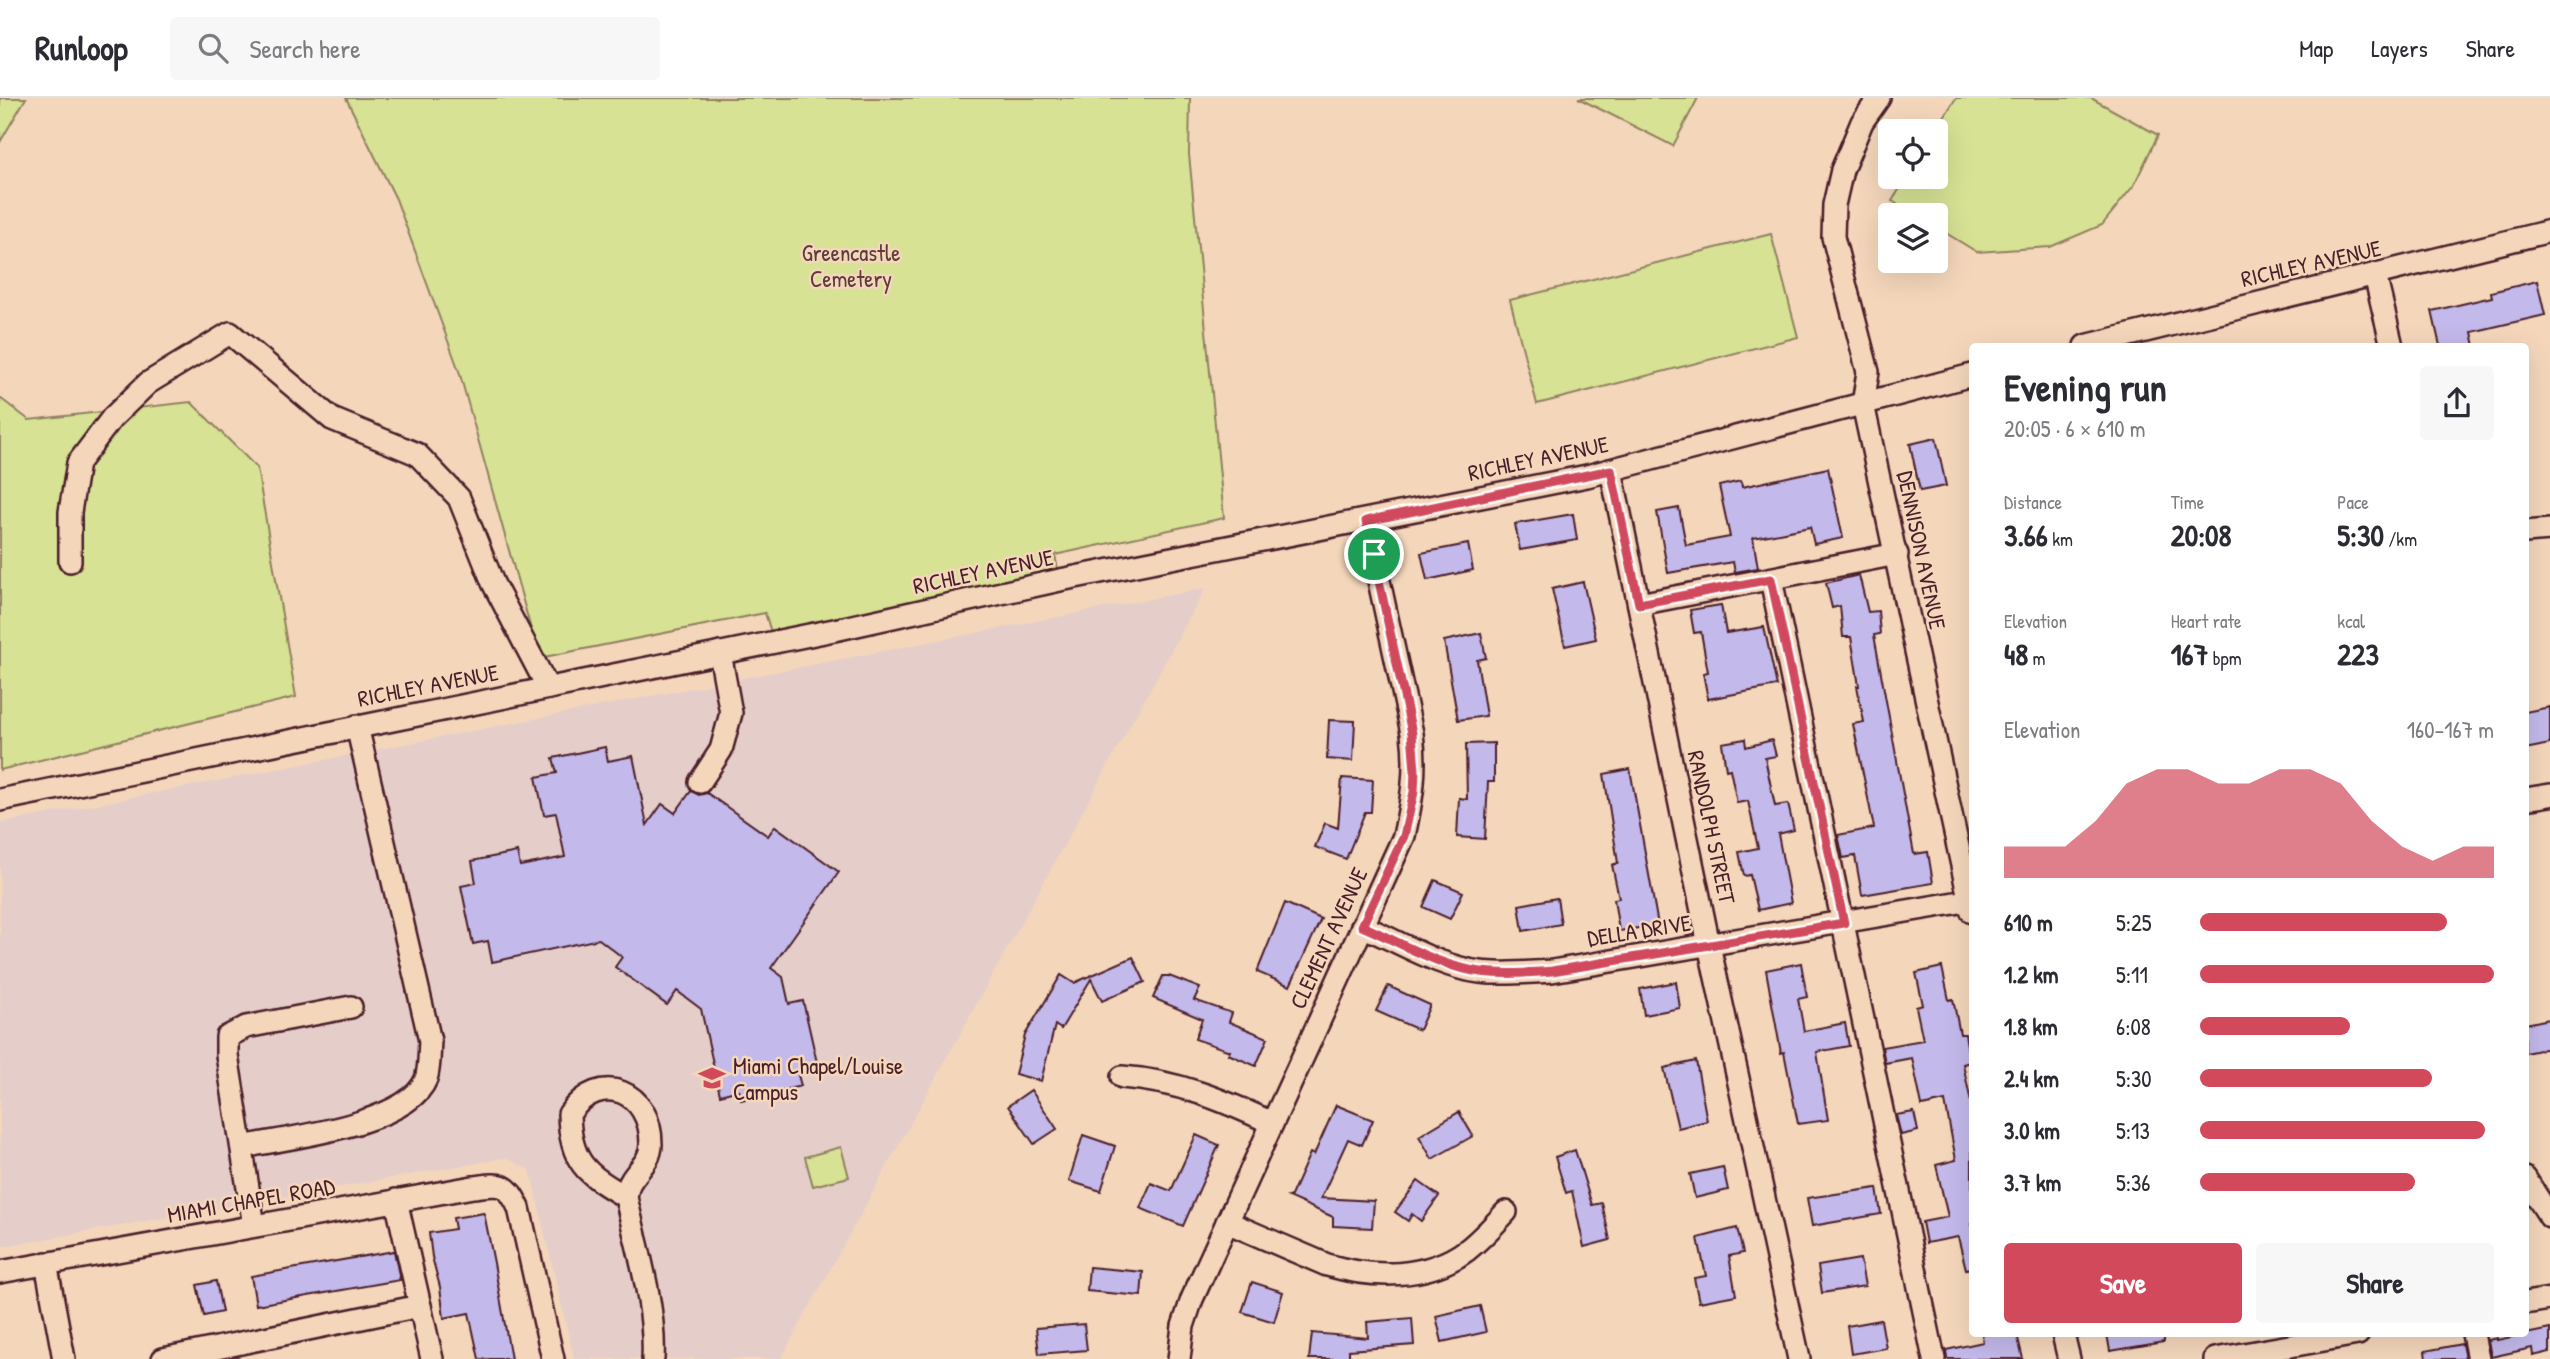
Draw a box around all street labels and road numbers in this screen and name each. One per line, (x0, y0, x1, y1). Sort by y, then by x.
street label: RICHLEY AVENUE (2238, 232, 2384, 294)
street label: RICHLEY AVENUE (1465, 428, 1611, 488)
street label: DENNISON AVENUE (1890, 468, 1954, 632)
street label: RICHLEY AVENUE (910, 541, 1056, 601)
street label: RICHLEY AVENUE (355, 656, 501, 714)
street label: RANDOLPH STREET (1681, 747, 1743, 907)
street label: CLEMENT AVENUE (1282, 862, 1374, 1014)
street label: DELLA DRIVE (1585, 907, 1693, 953)
street label: MIAMI CHAPEL ROAD (165, 1170, 337, 1230)

